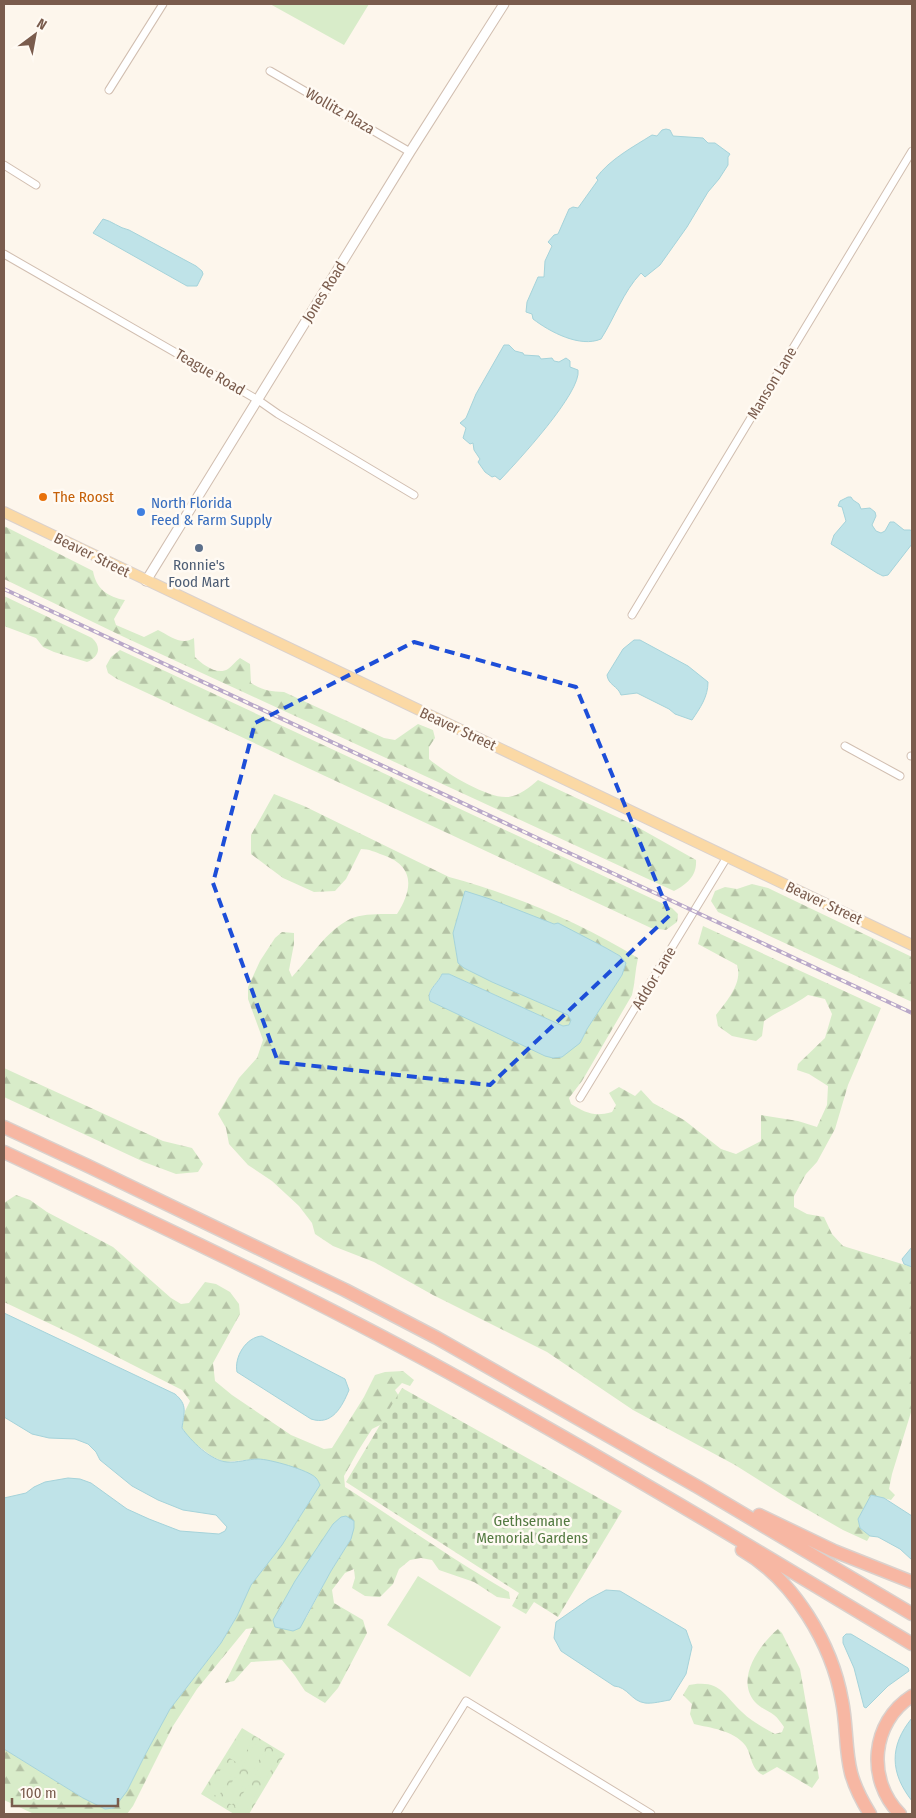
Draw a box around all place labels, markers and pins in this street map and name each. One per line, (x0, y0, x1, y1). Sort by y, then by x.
place label: The Roost (53, 488, 114, 506)
marker: The Roost (37, 491, 49, 503)
place label: North Florida Feed & Farm Supply (151, 494, 272, 529)
marker: North Florida Feed & Farm Supply (135, 506, 147, 518)
marker: Ronnie's Food Mart (193, 542, 205, 554)
place label: Ronnie's Food Mart (168, 556, 230, 591)

